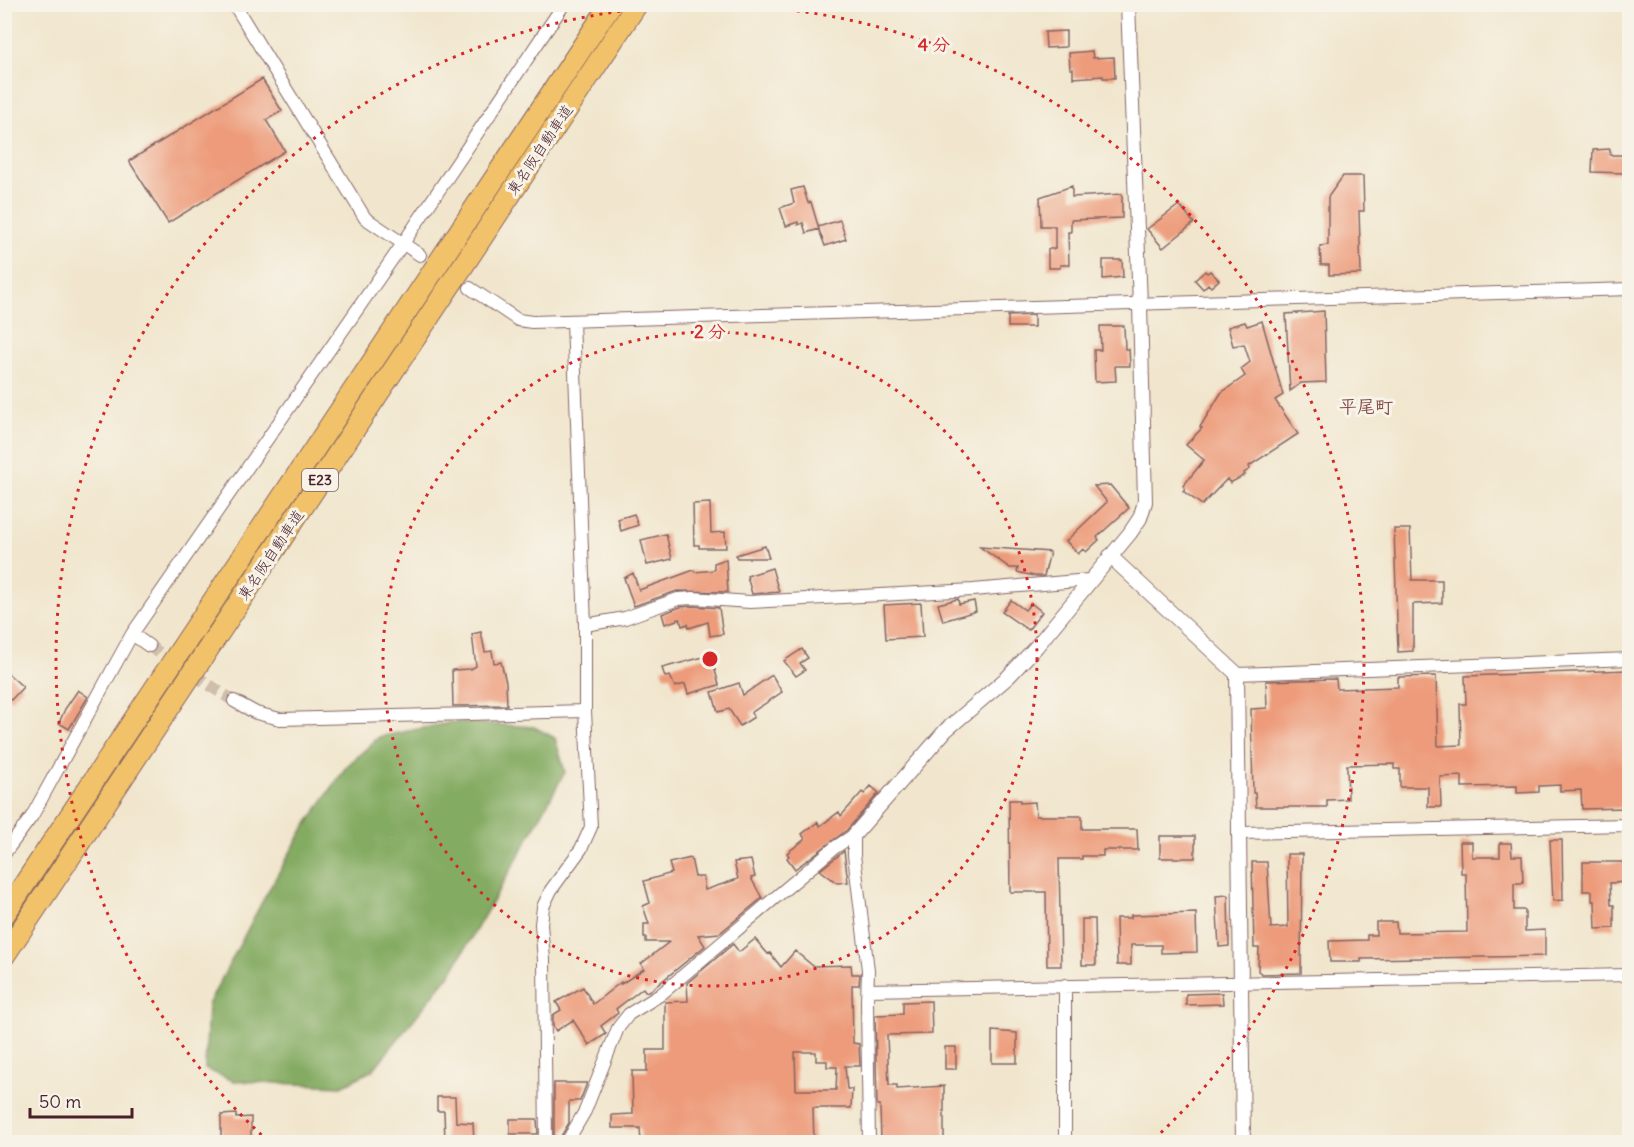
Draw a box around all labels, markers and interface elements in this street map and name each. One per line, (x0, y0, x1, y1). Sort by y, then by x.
text: 4 分 (918, 33, 950, 56)
street label: 東名阪自動車道 (502, 101, 577, 199)
text: 2 分 (694, 320, 726, 343)
district label: 平尾町 (1339, 395, 1393, 418)
road number: E23 (302, 469, 338, 491)
street label: 東名阪自動車道 (233, 506, 308, 604)
centre of rings (700, 649, 720, 669)
scale bar (30, 1081, 132, 1119)
text: 50 m (39, 1090, 81, 1113)

